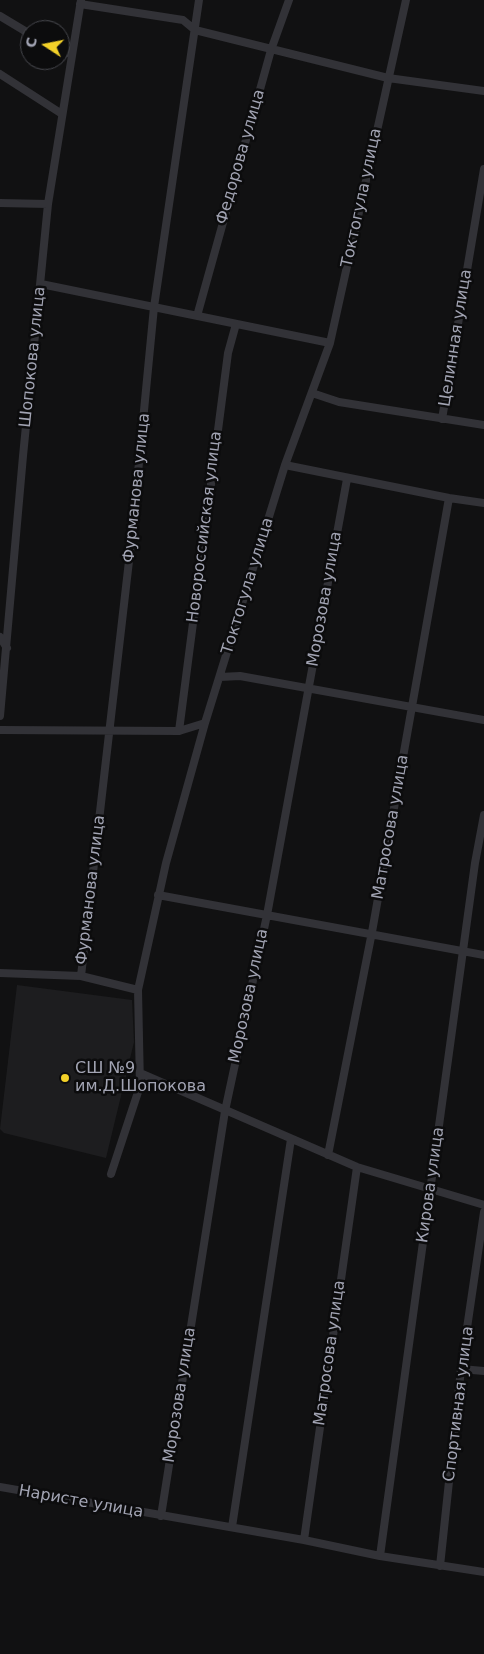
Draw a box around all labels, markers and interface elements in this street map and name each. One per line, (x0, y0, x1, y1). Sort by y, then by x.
north arrow (20, 20, 70, 70)
text: С (22, 36, 40, 49)
street label: Федорова улица (213, 87, 269, 227)
street label: Токтогула улица (338, 126, 386, 270)
street label: Целинная улица (436, 268, 476, 408)
street label: Шопокова улица (16, 286, 50, 428)
street label: Фурманова улица (120, 412, 154, 564)
street label: Новороссийская улица (184, 430, 226, 624)
street label: Токтогула улица (218, 515, 278, 657)
street label: Морозова улица (304, 530, 346, 668)
street label: Матросова улица (369, 753, 413, 901)
street label: Фурманова улица (72, 814, 110, 966)
street label: Морозова улица (225, 927, 273, 1065)
place label: СШ №9 им.Д.Шопокова (75, 1059, 206, 1097)
marker: СШ №9 им.Д.Шопокова (59, 1072, 71, 1084)
street label: Кирова улица (413, 1126, 449, 1244)
street label: Матросова улица (310, 1279, 350, 1427)
street label: Спортивная улица (440, 1325, 478, 1483)
street label: Морозова улица (160, 1326, 200, 1464)
street label: Наристе улица (17, 1482, 145, 1522)

